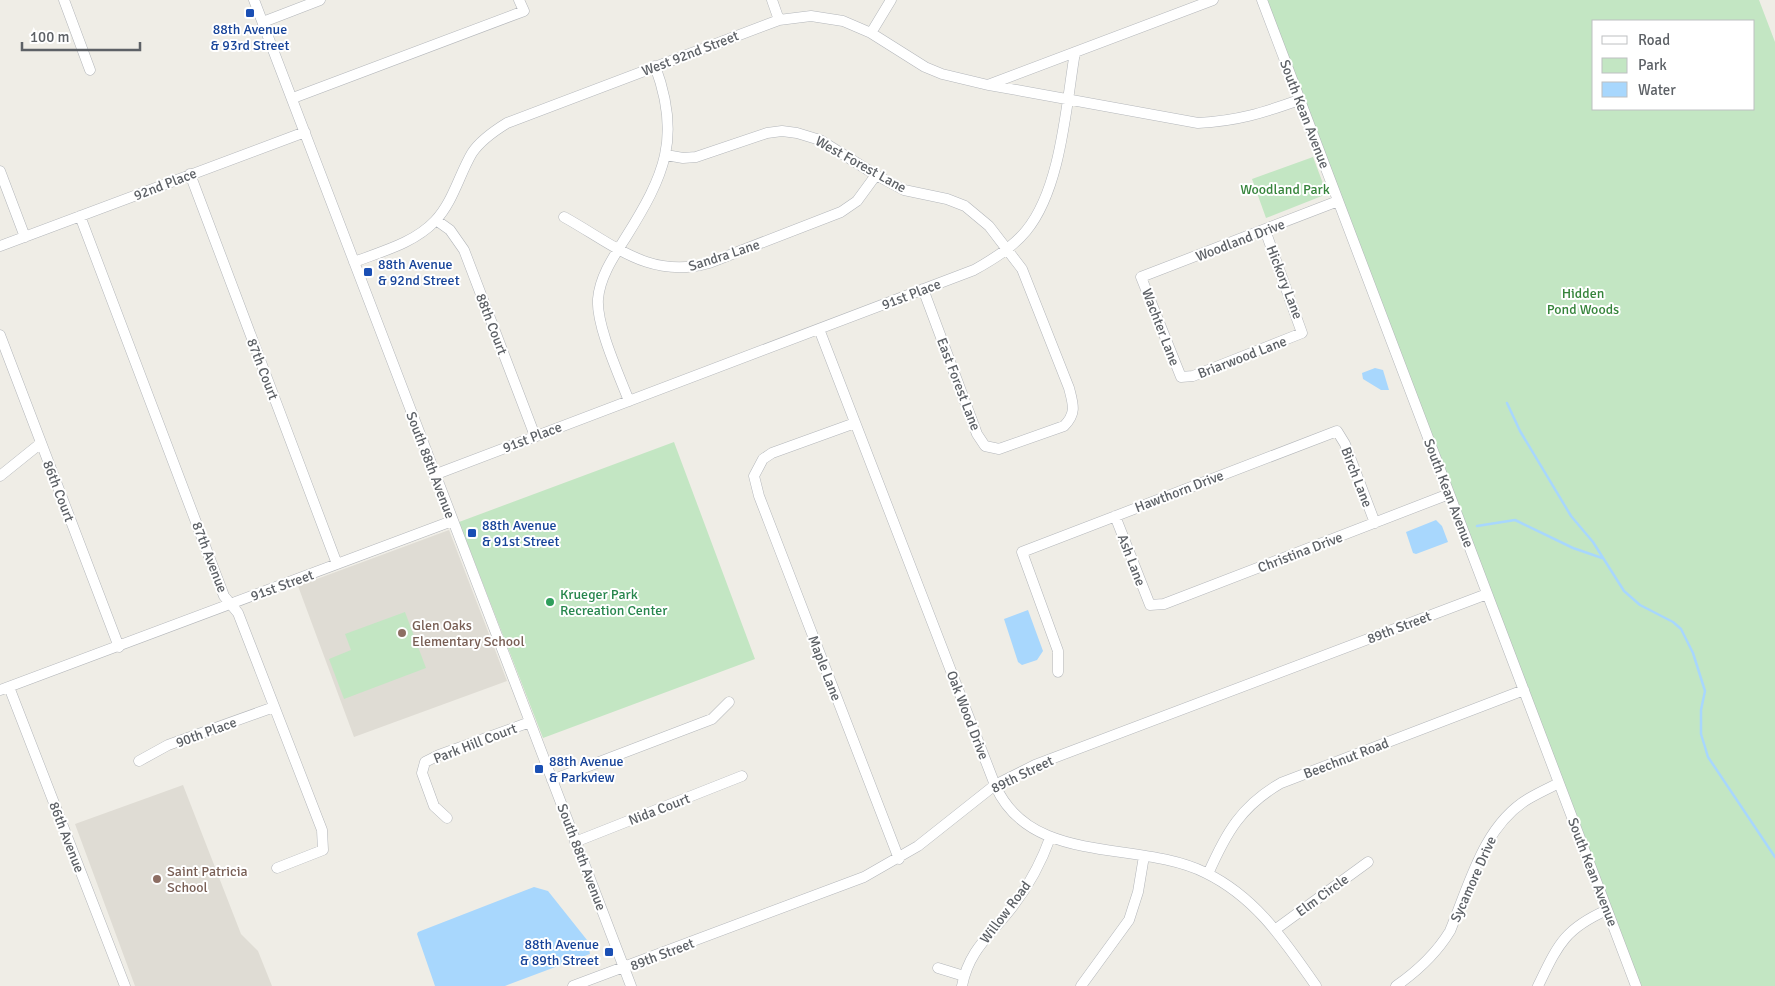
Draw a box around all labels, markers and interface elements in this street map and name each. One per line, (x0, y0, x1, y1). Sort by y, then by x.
marker: 88th Avenue & 93rd Street (244, 7, 256, 19)
scale bar (22, 20, 140, 52)
legend (1592, 20, 1755, 110)
place label: 88th Avenue & 93rd Street (211, 21, 290, 54)
street label: West 92nd Street (639, 27, 741, 80)
text: 100 m (30, 28, 70, 46)
text: Road (1638, 31, 1670, 49)
text: Park (1638, 56, 1667, 74)
street label: South Kean Avenue (1276, 57, 1333, 171)
text: Water (1638, 81, 1676, 99)
street label: West Forest Lane (812, 132, 909, 196)
street label: 92nd Place (131, 165, 199, 204)
park label: Woodland Park (1240, 181, 1330, 198)
street label: Woodland Drive (1193, 216, 1287, 265)
street label: Sandra Lane (686, 236, 762, 275)
street label: Hickory Lane (1263, 243, 1306, 322)
place label: 88th Avenue & 92nd Street (378, 256, 460, 289)
marker: 88th Avenue & 92nd Street (362, 266, 374, 278)
street label: 91st Place (879, 275, 943, 313)
park label: Hidden Pond Woods (1547, 285, 1619, 318)
street label: Wachter Lane (1138, 286, 1183, 368)
street label: 88th Court (472, 291, 511, 357)
street label: Briarwood Lane (1195, 333, 1289, 382)
street label: East Forest Lane (933, 335, 984, 433)
street label: 87th Court (243, 336, 282, 402)
street label: South 88th Avenue (402, 409, 459, 521)
street label: 91st Place (500, 418, 564, 456)
street label: South Kean Avenue (1420, 436, 1477, 550)
street label: Birch Lane (1337, 445, 1376, 510)
street label: 86th Court (39, 458, 78, 524)
street label: Hawthorn Drive (1132, 467, 1226, 516)
place label: 88th Avenue & 91st Street (482, 517, 560, 550)
street label: 87th Avenue (188, 519, 231, 595)
marker: 88th Avenue & 91st Street (466, 527, 478, 539)
street label: Christina Drive (1255, 529, 1345, 576)
street label: Ash Lane (1114, 532, 1149, 589)
street label: 91st Street (248, 566, 316, 605)
place label: Krueger Park Recreation Center (560, 586, 668, 619)
marker: Krueger Park Recreation Center (544, 596, 556, 608)
street label: 89th Street (1365, 607, 1434, 647)
place label: Glen Oaks Elementary School (412, 617, 525, 650)
marker: Glen Oaks Elementary School (396, 627, 408, 639)
street label: Maple Lane (804, 633, 845, 703)
street label: Oak Wood Drive (943, 668, 992, 762)
street label: 90th Place (173, 714, 239, 751)
street label: Park Hill Court (431, 720, 519, 767)
street label: Beechnut Road (1301, 734, 1391, 783)
street label: 89th Street (988, 752, 1056, 797)
place label: 88th Avenue & Parkview (549, 753, 624, 786)
marker: 88th Avenue & Parkview (533, 763, 545, 775)
street label: Nida Court (626, 790, 692, 829)
street label: 86th Avenue (45, 799, 88, 875)
street label: South 88th Avenue (553, 801, 610, 913)
street label: South Kean Avenue (1564, 815, 1621, 929)
street label: Sycamore Drive (1447, 834, 1500, 925)
place label: Saint Patricia School (167, 863, 248, 896)
street label: Elm Circle (1293, 871, 1352, 920)
marker: Saint Patricia School (151, 873, 163, 885)
street label: Willow Road (976, 878, 1034, 947)
street label: 89th Street (628, 934, 697, 974)
place label: 88th Avenue & 89th Street (520, 936, 599, 969)
marker: 88th Avenue & 89th Street (603, 946, 615, 958)

